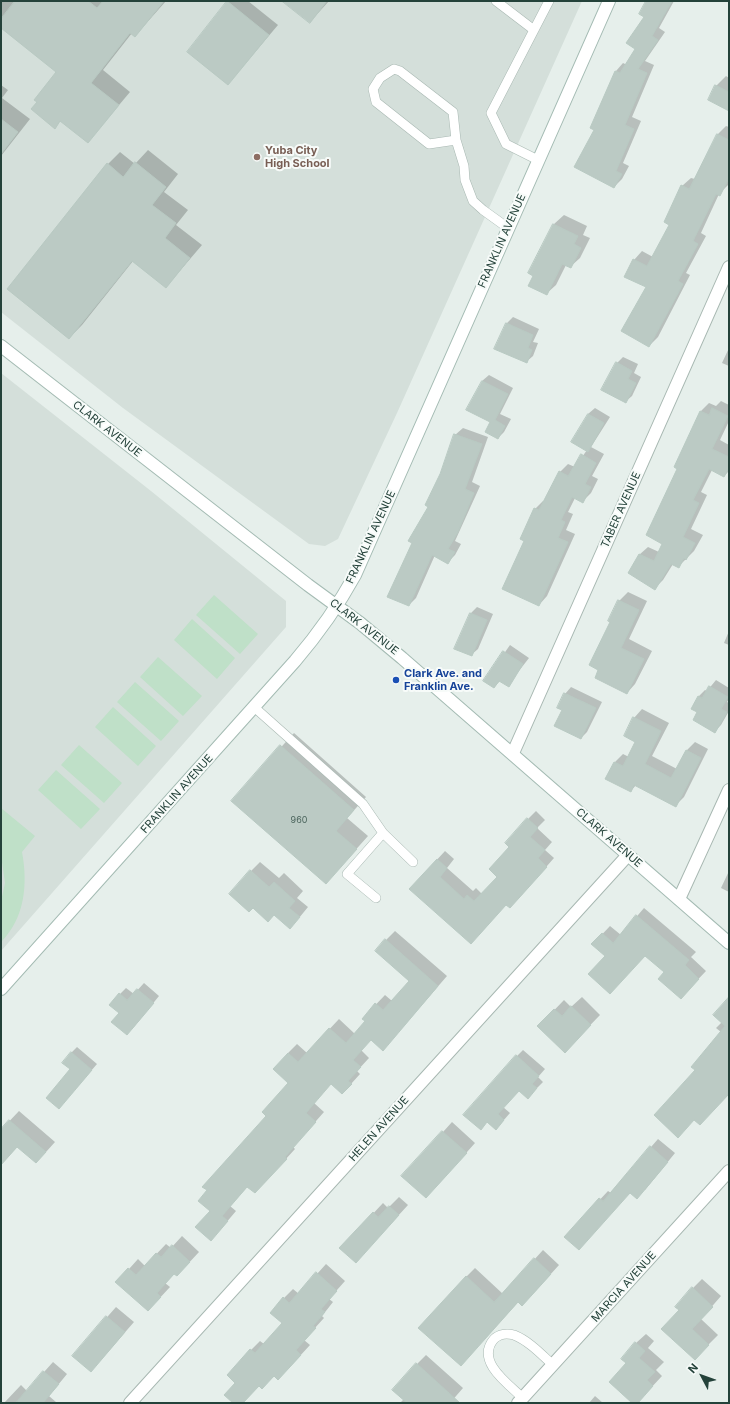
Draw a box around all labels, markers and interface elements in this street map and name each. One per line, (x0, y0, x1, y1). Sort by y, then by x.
place label: Yuba City High School (265, 144, 330, 170)
marker: Yuba City High School (252, 152, 262, 162)
street label: FRANKLIN AVENUE (475, 192, 529, 290)
street label: CLARK AVENUE (70, 398, 144, 460)
street label: TABER AVENUE (598, 470, 644, 550)
street label: FRANKLIN AVENUE (344, 488, 398, 586)
street label: CLARK AVENUE (327, 596, 401, 658)
place label: Clark Ave. and Franklin Ave. (404, 667, 482, 693)
marker: Clark Ave. and Franklin Ave. (391, 675, 401, 685)
street label: FRANKLIN AVENUE (138, 752, 216, 836)
street label: CLARK AVENUE (573, 806, 645, 870)
house number: 960 (291, 815, 307, 825)
street label: HELEN AVENUE (346, 1094, 412, 1164)
street label: MARCIA AVENUE (589, 1249, 659, 1325)
north arrow (682, 1356, 722, 1396)
text: N (685, 1360, 701, 1376)

